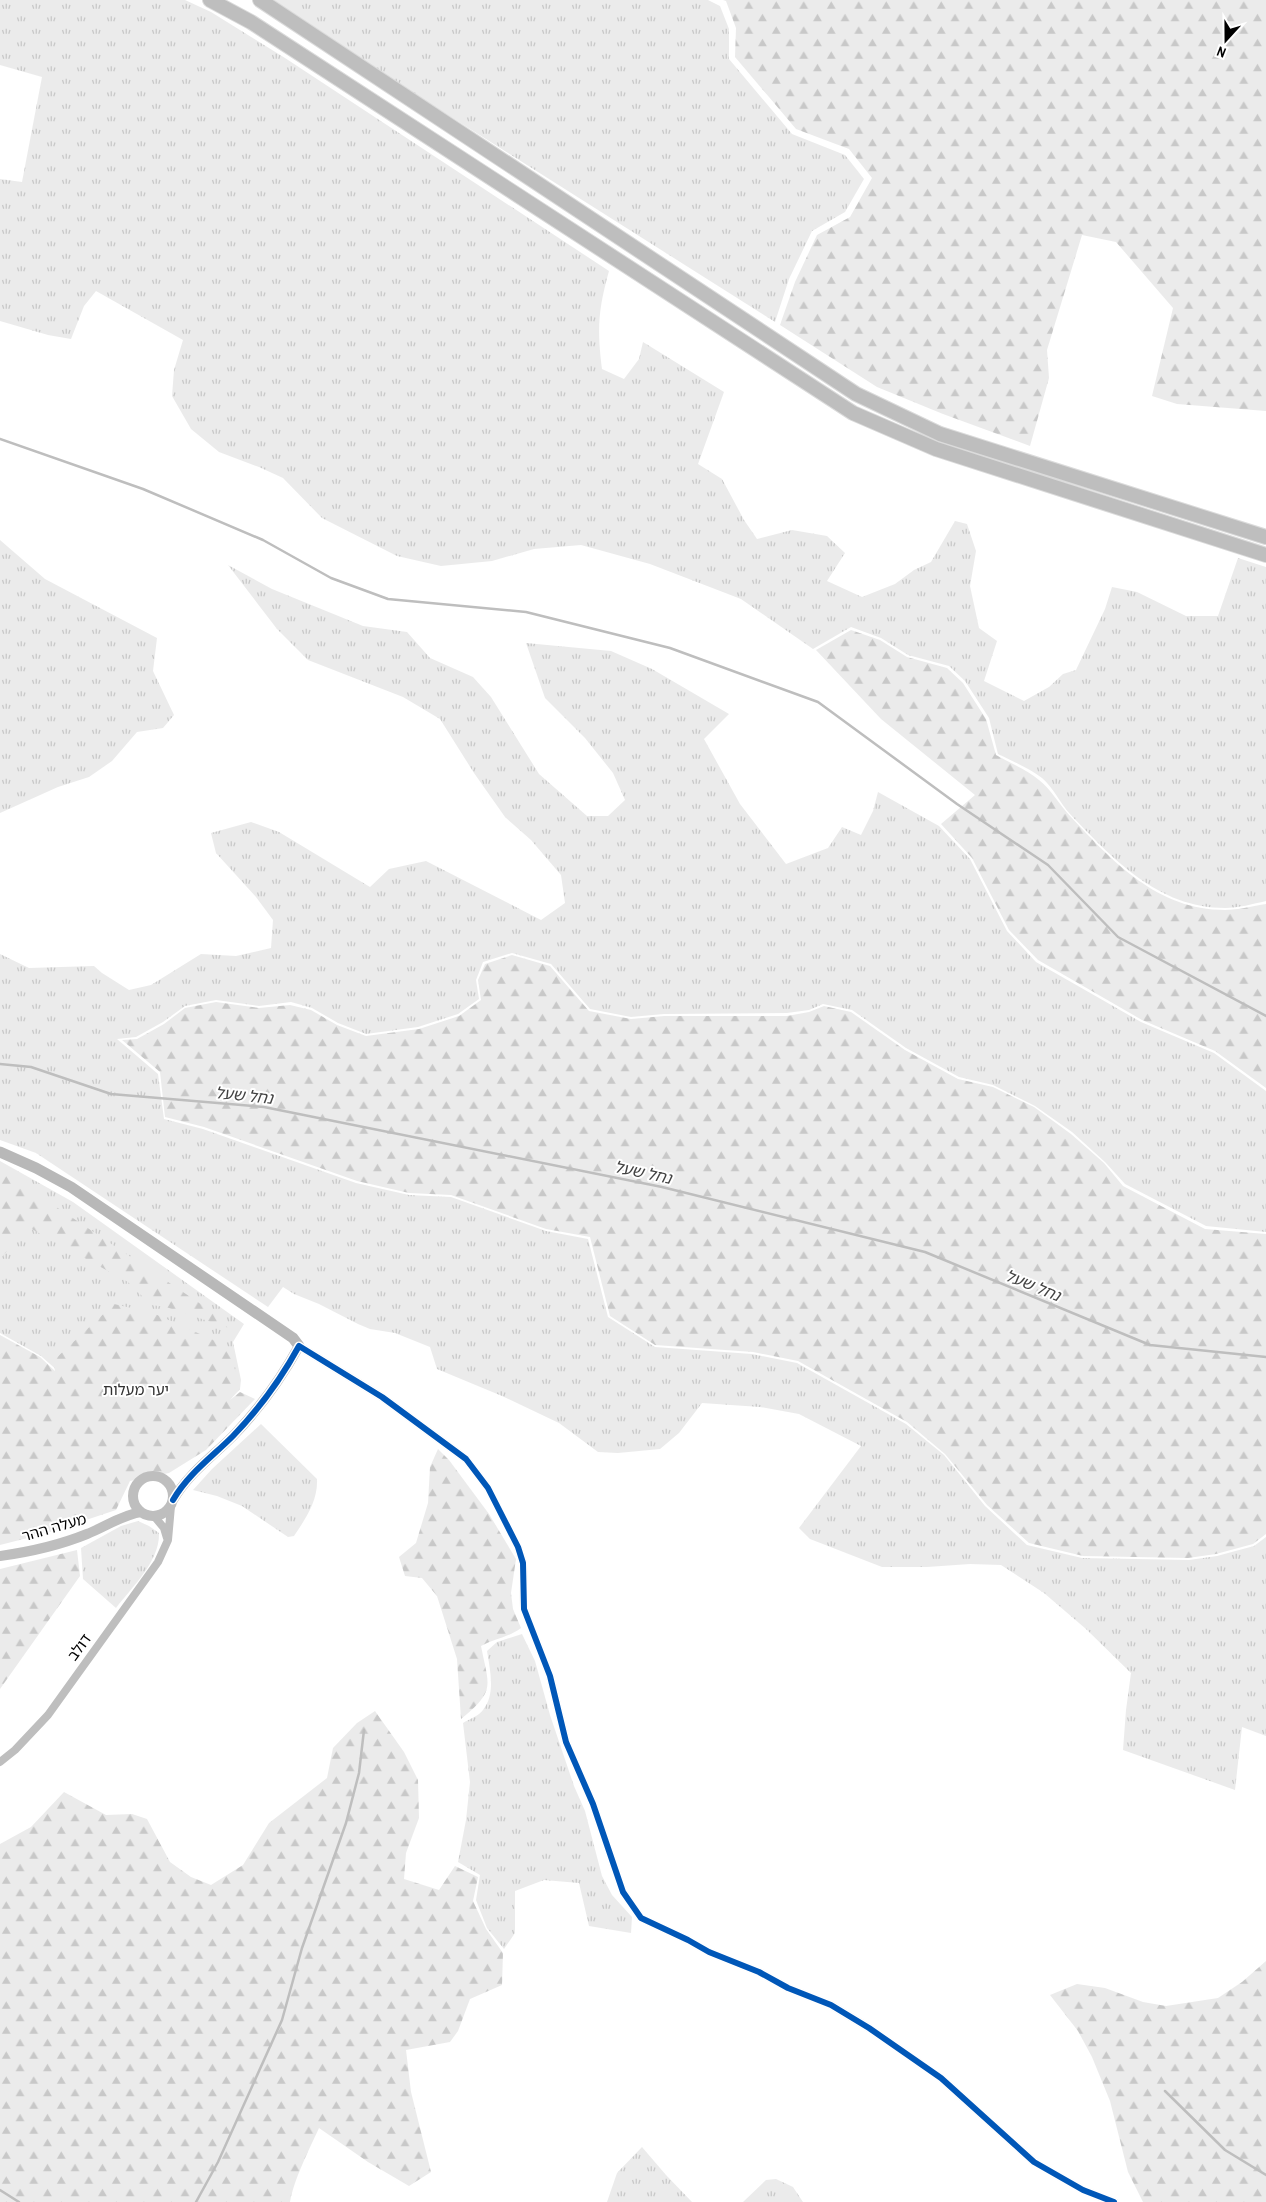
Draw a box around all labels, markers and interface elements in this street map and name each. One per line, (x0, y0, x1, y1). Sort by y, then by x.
north arrow (1201, 15, 1251, 65)
text: N (1214, 42, 1228, 62)
water label: נחל שעל (214, 1081, 275, 1109)
water label: נחל שעל (612, 1155, 675, 1189)
water label: נחל שעל (1002, 1264, 1065, 1306)
park label: יער מעלות (103, 1379, 169, 1400)
street label: מעלה ההר (19, 1508, 89, 1546)
street label: דולב (62, 1629, 96, 1665)

